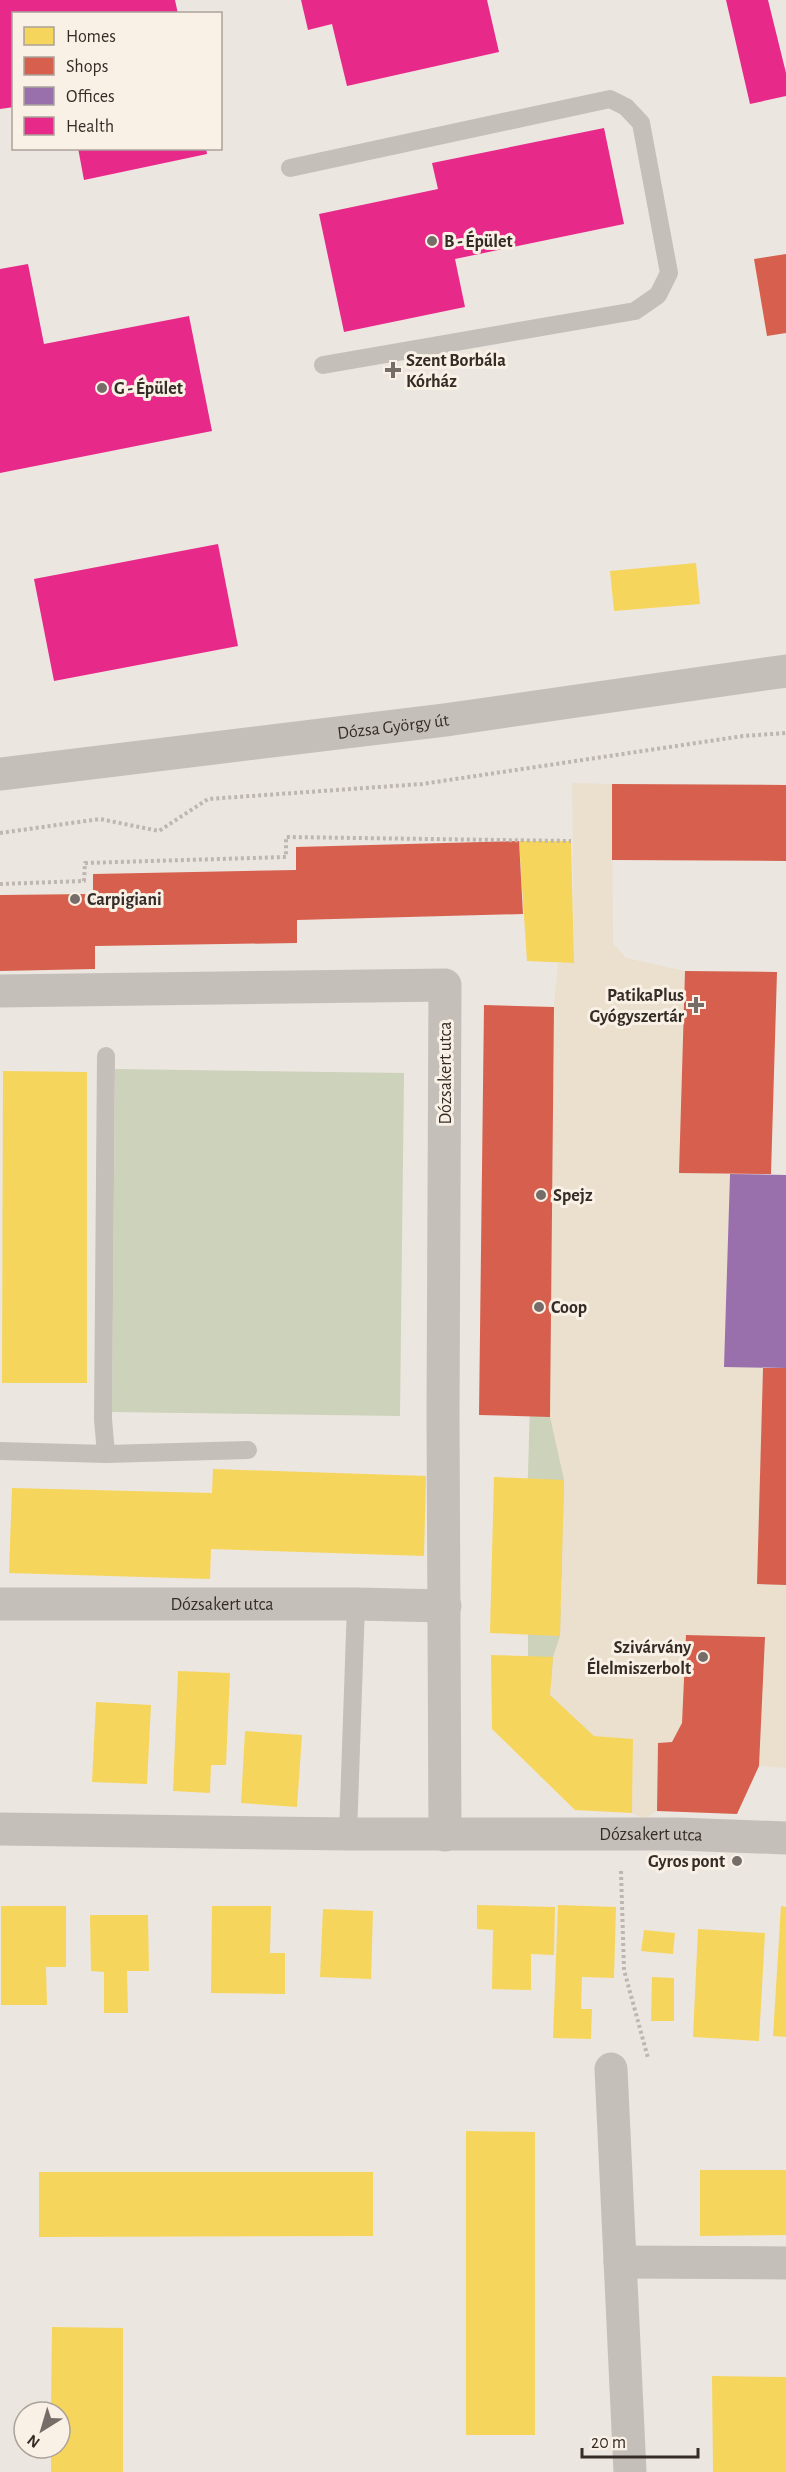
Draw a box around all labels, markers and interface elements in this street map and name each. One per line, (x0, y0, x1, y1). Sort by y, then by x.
legend (12, 12, 222, 150)
text: Homes (66, 28, 116, 46)
text: Shops (66, 58, 108, 76)
text: Offices (66, 88, 115, 106)
text: Health (66, 118, 114, 136)
place label: B - Épület (444, 230, 513, 251)
marker: B - Épület (425, 234, 439, 248)
place label: Szent Borbála Kórház (406, 352, 506, 391)
marker: Szent Borbála Kórház (384, 361, 402, 379)
place label: G - Épület (114, 377, 183, 398)
marker: G - Épület (95, 381, 109, 395)
street label: Dózsa György út (336, 711, 451, 743)
place label: Carpigiani (87, 891, 162, 909)
marker: Carpigiani (68, 892, 82, 906)
place label: PatikaPlus Gyógyszertár (590, 987, 685, 1026)
marker: PatikaPlus Gyógyszertár (689, 998, 703, 1012)
street label: Dózsakert utca (437, 1021, 455, 1125)
place label: Spejz (553, 1187, 593, 1205)
marker: Spejz (534, 1188, 548, 1202)
place label: Coop (551, 1299, 587, 1317)
marker: Coop (532, 1300, 546, 1314)
street label: Dózsakert utca (170, 1596, 274, 1614)
place label: Szivárvány Élelmiszerbolt (586, 1639, 692, 1678)
marker: Szivárvány Élelmiszerbolt (696, 1650, 710, 1664)
street label: Dózsakert utca (599, 1826, 703, 1845)
place label: Gyros pont (648, 1853, 725, 1871)
marker: Gyros pont (730, 1854, 744, 1868)
north arrow (12, 2400, 72, 2460)
scale bar (582, 2421, 698, 2459)
text: N (24, 2431, 43, 2451)
text: 20 m (591, 2434, 626, 2452)

